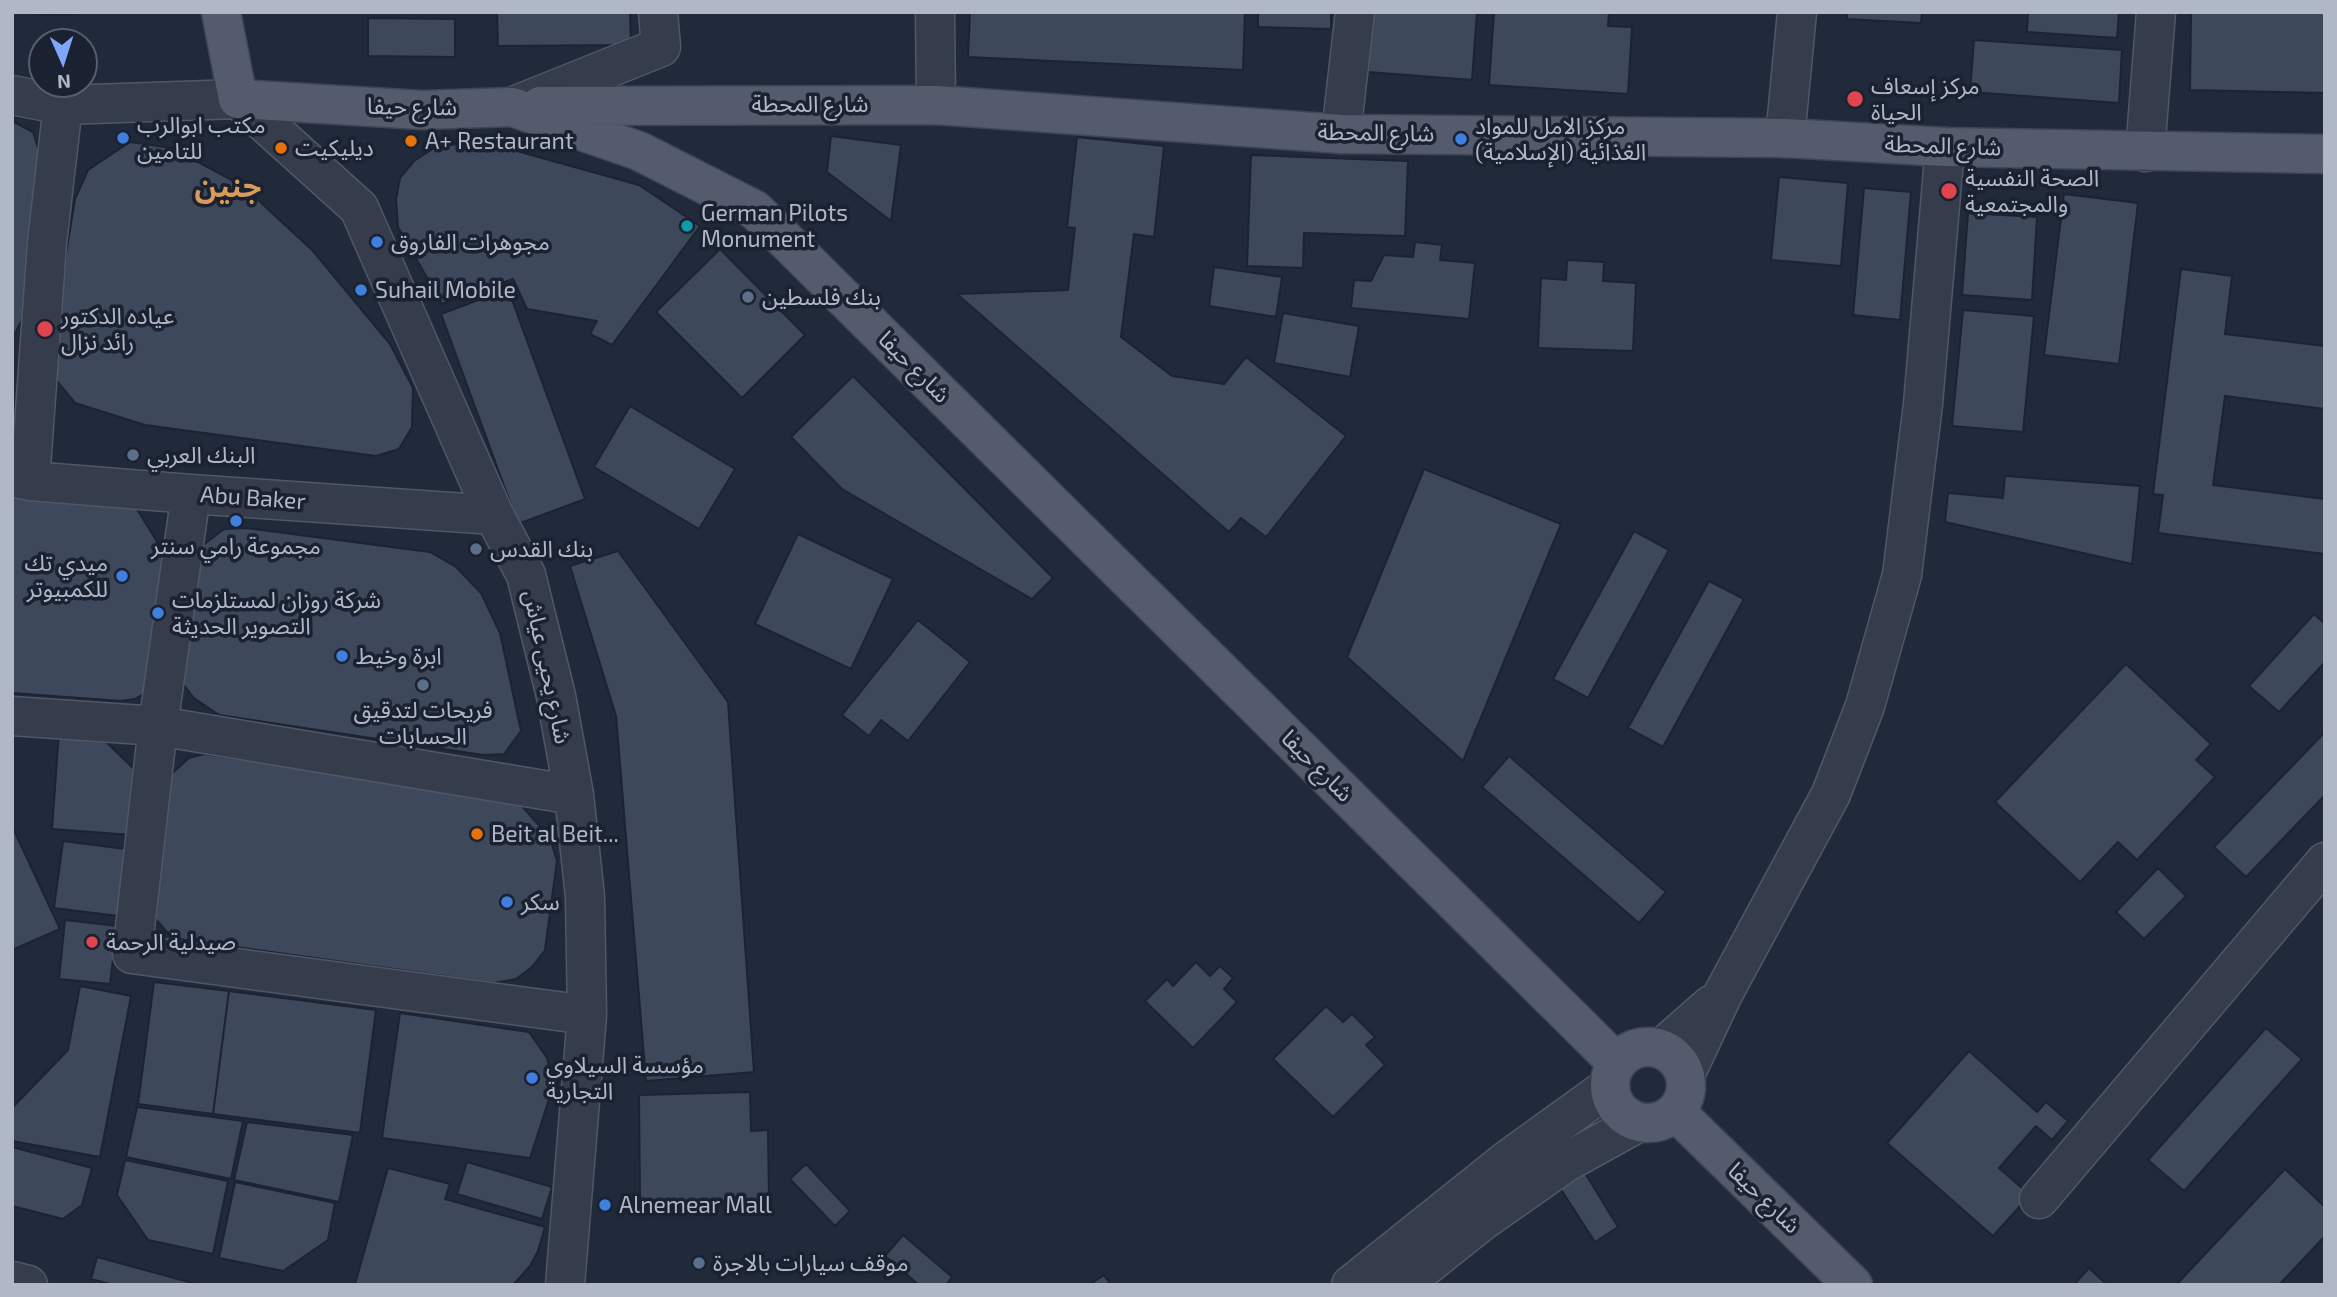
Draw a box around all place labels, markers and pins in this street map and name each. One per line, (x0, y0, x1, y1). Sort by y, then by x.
place label: مركز إسعاف الحياة (1871, 72, 1980, 126)
marker: مركز إسعاف الحياة (1845, 89, 1865, 109)
place label: مكتب ابوالرب للتامين (137, 111, 266, 165)
place label: مركز الامل للمواد الغذائية (الإسلامية) (1475, 112, 1646, 166)
place label: A+ Restaurant (425, 127, 574, 155)
marker: مكتب ابوالرب للتامين (115, 130, 131, 146)
marker: مركز الامل للمواد الغذائية (الإسلامية) (1453, 131, 1469, 147)
marker: A+ Restaurant (403, 133, 419, 149)
place label: ديليكيت (295, 134, 374, 162)
marker: ديليكيت (273, 140, 289, 156)
place label: الصحة النفسية والمجتمعية (1965, 164, 2099, 218)
marker: الصحة النفسية والمجتمعية (1939, 181, 1959, 201)
place label: German Pilots Monument (701, 199, 848, 253)
marker: German Pilots Monument (679, 218, 695, 234)
place label: مجوهرات الفاروق (391, 228, 550, 256)
marker: مجوهرات الفاروق (369, 234, 385, 250)
place label: Suhail Mobile (375, 276, 516, 304)
marker: Suhail Mobile (353, 282, 369, 298)
place label: بنك فلسطين (762, 283, 881, 311)
marker: بنك فلسطين (740, 289, 756, 305)
place label: عياده الدكتور رائد نزال (61, 302, 174, 356)
marker: عياده الدكتور رائد نزال (35, 319, 55, 339)
place label: البنك العربي (147, 441, 256, 469)
marker: البنك العربي (125, 447, 141, 463)
marker: مجموعة رامي سنتر (228, 513, 244, 529)
place label: مجموعة رامي سنتر (151, 532, 321, 560)
place label: بنك القدس (490, 535, 593, 563)
marker: بنك القدس (468, 541, 484, 557)
place label: ميدي تك للكمبيوتر (24, 549, 108, 603)
marker: ميدي تك للكمبيوتر (114, 568, 130, 584)
place label: شركة روزان لمستلزمات التصوير الحديثة (172, 586, 381, 640)
marker: شركة روزان لمستلزمات التصوير الحديثة (150, 605, 166, 621)
place label: ابرة وخيط (356, 642, 442, 670)
marker: ابرة وخيط (334, 648, 350, 664)
marker: فريحات لتدقيق الحسابات (415, 677, 431, 693)
place label: فريحات لتدقيق الحسابات (353, 696, 493, 750)
place label: Beit al Beit... (491, 820, 619, 848)
marker: Beit al Beit... (469, 826, 485, 842)
place label: سكر (521, 888, 560, 916)
marker: سكر (499, 894, 515, 910)
place label: صيدلية الرحمة (106, 928, 236, 956)
marker: صيدلية الرحمة (84, 934, 100, 950)
place label: مؤسسة السيلاوي التجارية (546, 1051, 704, 1105)
marker: مؤسسة السيلاوي التجارية (524, 1070, 540, 1086)
place label: Alnemear Mall (619, 1191, 772, 1219)
marker: Alnemear Mall (597, 1197, 613, 1213)
place label: موقف سيارات بالاجرة (713, 1249, 909, 1277)
marker: موقف سيارات بالاجرة (691, 1255, 707, 1271)

